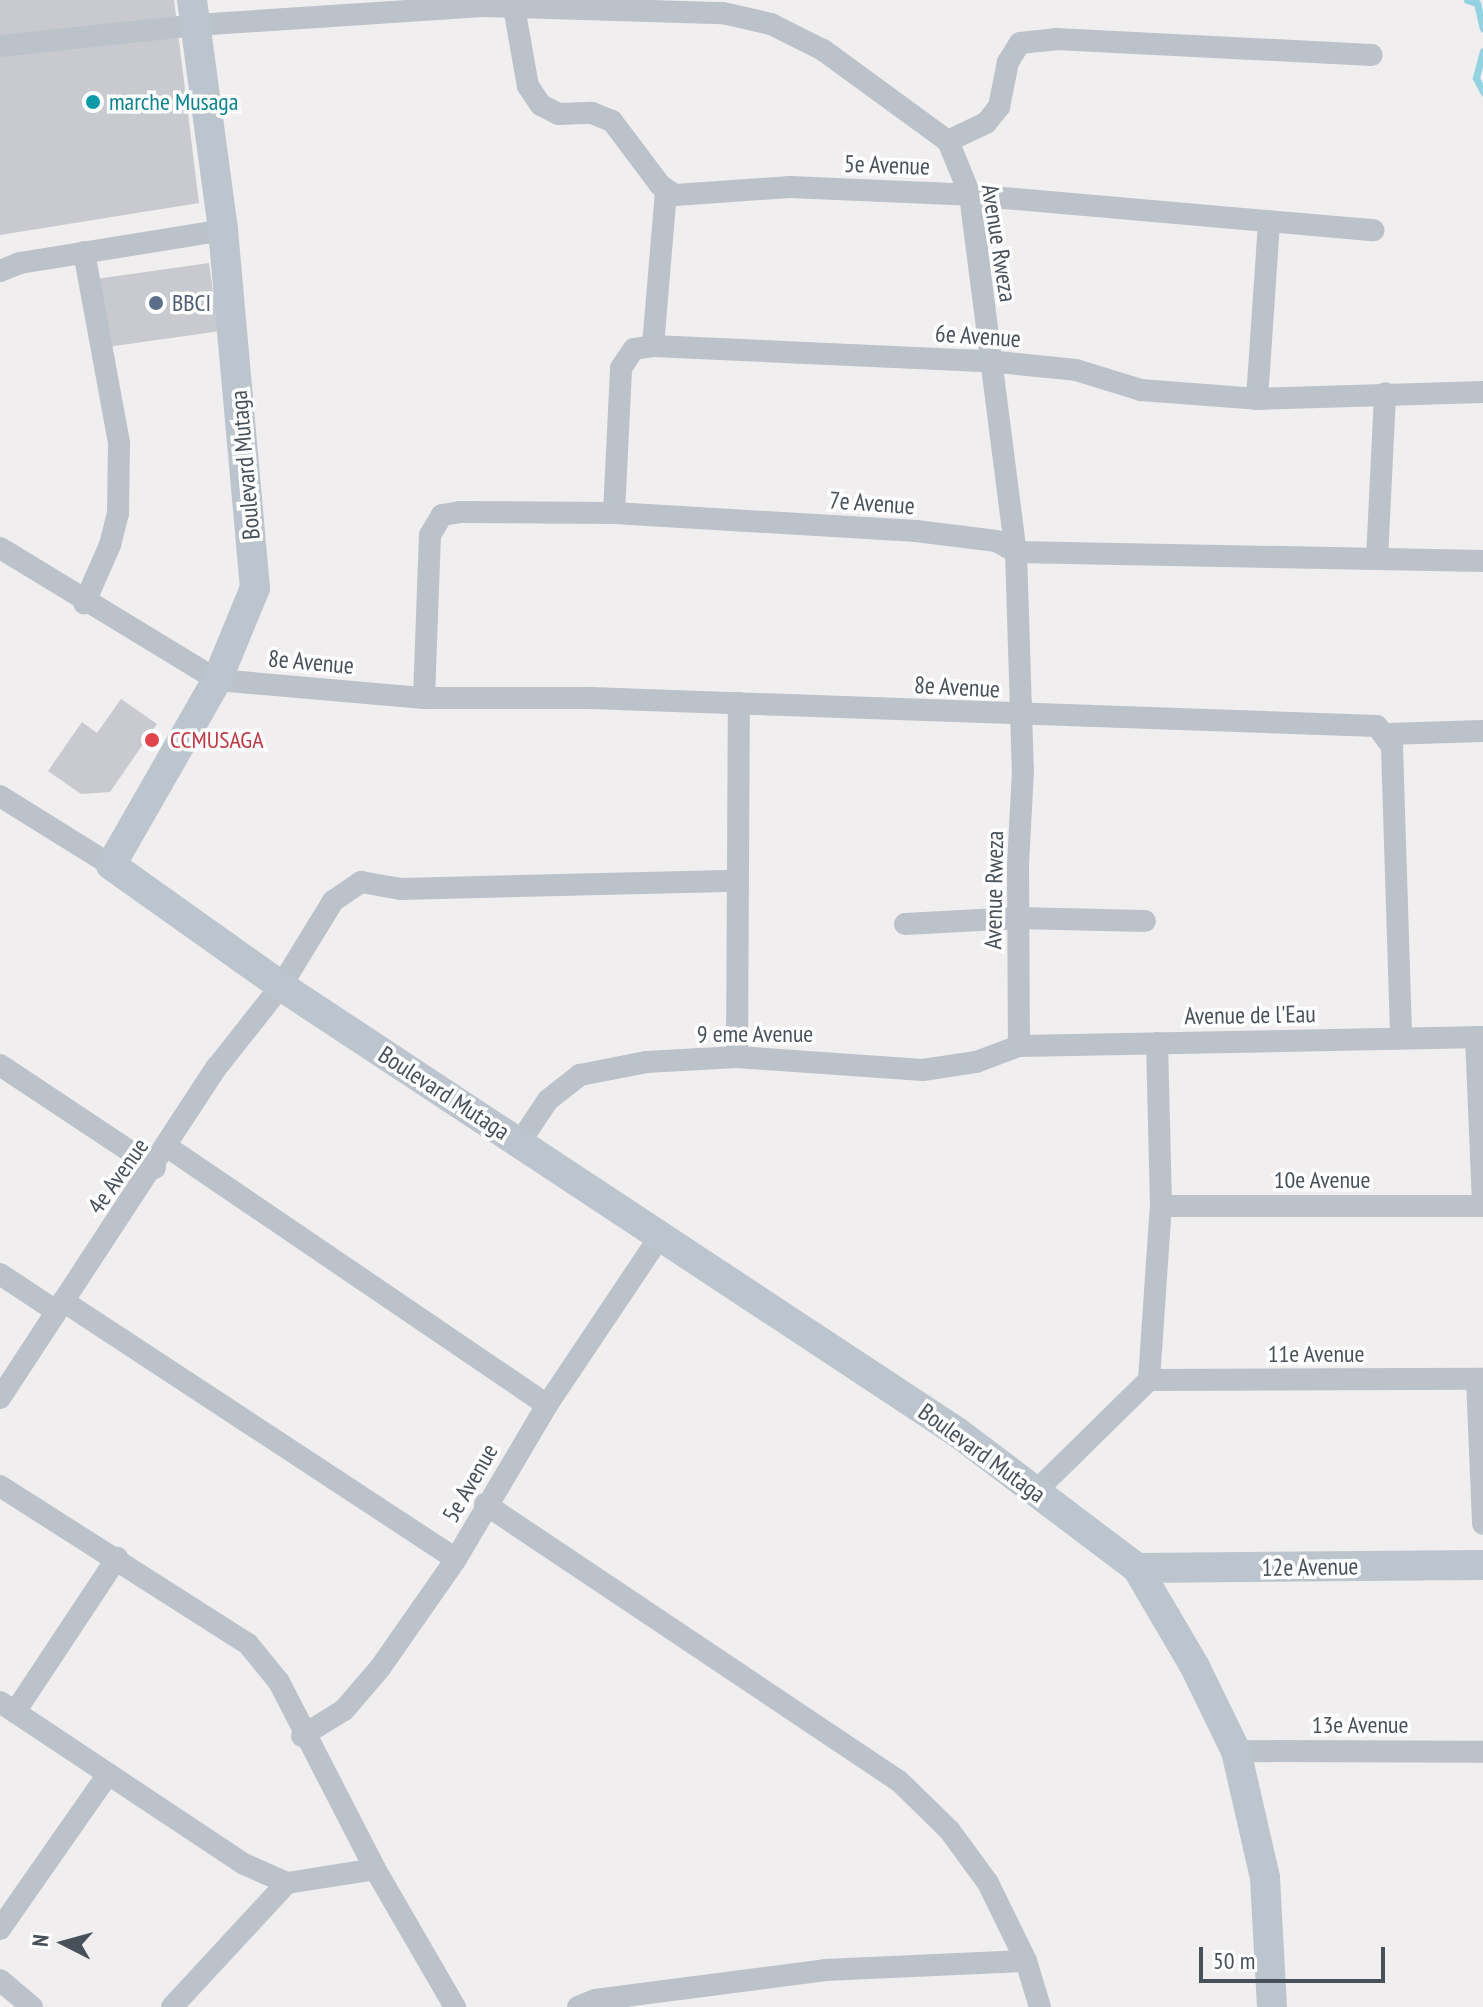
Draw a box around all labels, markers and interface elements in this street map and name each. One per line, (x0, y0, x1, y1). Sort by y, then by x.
place label: marche Musaga (109, 88, 238, 116)
marker: marche Musaga (84, 93, 102, 111)
street label: 5e Avenue (843, 149, 931, 181)
street label: Avenue Rweza (975, 182, 1023, 304)
place label: BBCI (172, 289, 211, 317)
marker: BBCI (147, 294, 165, 312)
street label: 6e Avenue (934, 319, 1022, 353)
street label: Boulevard Mutaga (224, 389, 266, 541)
street label: 7e Avenue (828, 486, 916, 520)
street label: 8e Avenue (267, 644, 355, 680)
street label: 8e Avenue (913, 670, 1001, 704)
place label: CCMUSAGA (170, 726, 264, 754)
marker: CCMUSAGA (141, 729, 163, 751)
street label: Avenue Rweza (979, 830, 1009, 950)
street label: Avenue de l'Eau (1184, 999, 1316, 1031)
street label: 9 eme Avenue (696, 1020, 814, 1048)
street label: Boulevard Mutaga (373, 1040, 515, 1146)
street label: 4e Avenue (81, 1132, 155, 1220)
street label: 10e Avenue (1273, 1166, 1371, 1194)
street label: 11e Avenue (1267, 1340, 1365, 1368)
street label: Boulevard Mutaga (913, 1397, 1051, 1509)
street label: 5e Avenue (436, 1438, 504, 1528)
street label: 12e Avenue (1261, 1552, 1359, 1582)
street label: 13e Avenue (1311, 1711, 1409, 1739)
north arrow (24, 1903, 104, 1983)
scale bar (1203, 1931, 1389, 1981)
text: N (26, 1933, 55, 1948)
text: 50 m (1213, 1945, 1255, 1976)

